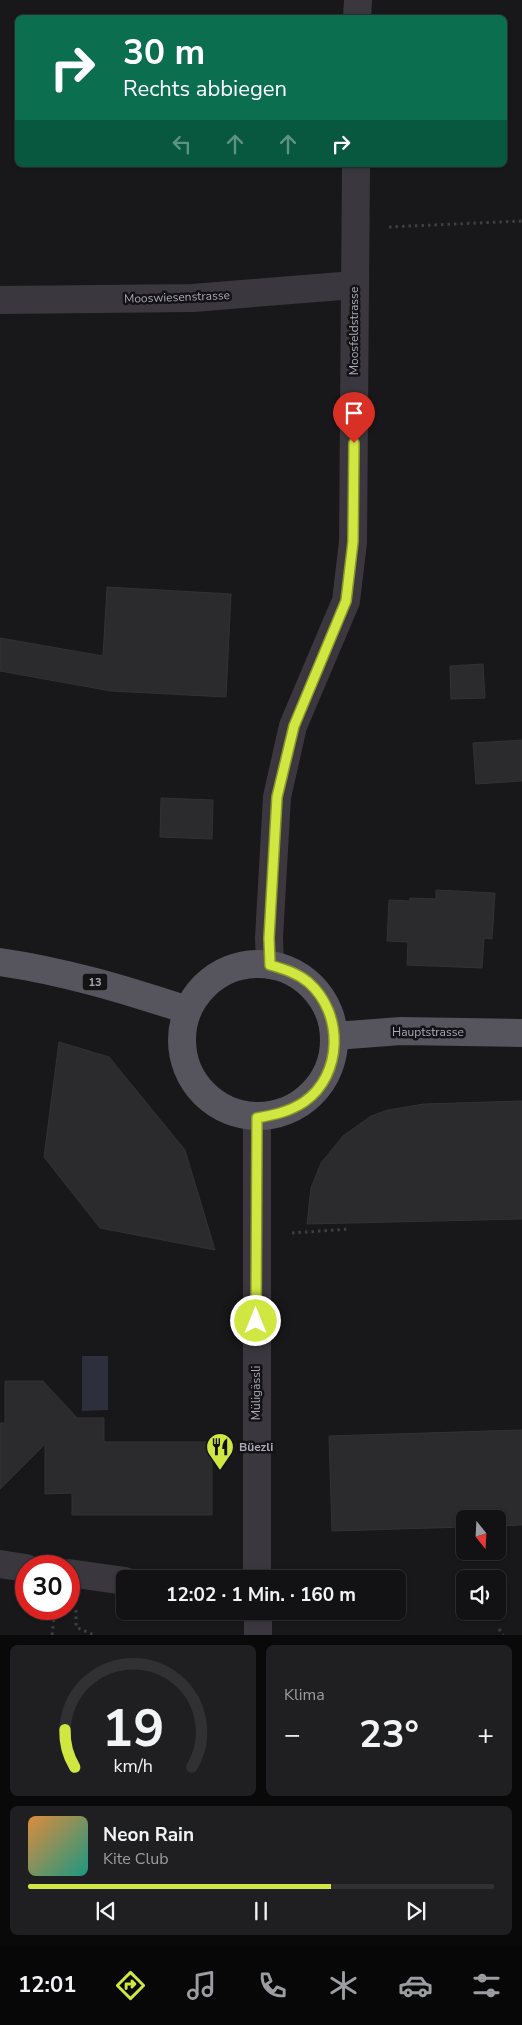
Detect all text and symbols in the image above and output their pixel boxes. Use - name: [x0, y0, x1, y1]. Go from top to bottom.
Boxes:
- text: 30 m: [123, 29, 205, 76]
- icon: right: [40, 35, 105, 100]
- text: Rechts abbiegen: [123, 74, 287, 104]
- icon: left: [168, 130, 196, 158]
- icon: ahead: [221, 130, 249, 158]
- icon: ahead: [274, 130, 302, 158]
- icon: right: [327, 130, 355, 158]
- street label: Mooswiesenstrasse: [124, 287, 230, 307]
- street label: Moosfeldstrasse: [346, 287, 362, 375]
- pin: [333, 392, 375, 443]
- icon: arrive: [340, 399, 368, 427]
- road number: 13: [82, 974, 108, 990]
- street label: Hauptstrasse: [392, 1024, 464, 1040]
- position arrow: [229, 1294, 281, 1346]
- street label: Müligässli: [248, 1366, 264, 1420]
- restaurant icon: Büezli: [205, 1432, 235, 1471]
- place label: Büezli: [239, 1439, 273, 1455]
- north arrow: [456, 1510, 506, 1560]
- map controls: [456, 1510, 506, 1620]
- speed limit sign: 30: [15, 1555, 80, 1620]
- button: sound: [456, 1570, 506, 1620]
- text: 12:02 · 1 Min. · 160 m: [166, 1582, 356, 1608]
- text: Klima: [284, 1684, 325, 1706]
- text: 19: [102, 1693, 164, 1764]
- text: 23°: [359, 1709, 419, 1760]
- text: −: [284, 1716, 301, 1754]
- text: +: [477, 1716, 494, 1754]
- text: km/h: [113, 1754, 153, 1778]
- text: Neon Rain: [103, 1822, 194, 1848]
- text: Kite Club: [103, 1848, 169, 1870]
- icon: previous: [92, 1897, 120, 1925]
- icon: pause: [247, 1897, 275, 1925]
- icon: next: [402, 1897, 430, 1925]
- icon: directions: [113, 1968, 148, 2003]
- icon: music: [184, 1968, 219, 2003]
- icon: phone: [255, 1968, 290, 2003]
- icon: climate: [326, 1968, 361, 2003]
- icon: car: [398, 1968, 433, 2003]
- icon: filters: [469, 1968, 504, 2003]
- text: 12:01: [18, 1970, 76, 2000]

